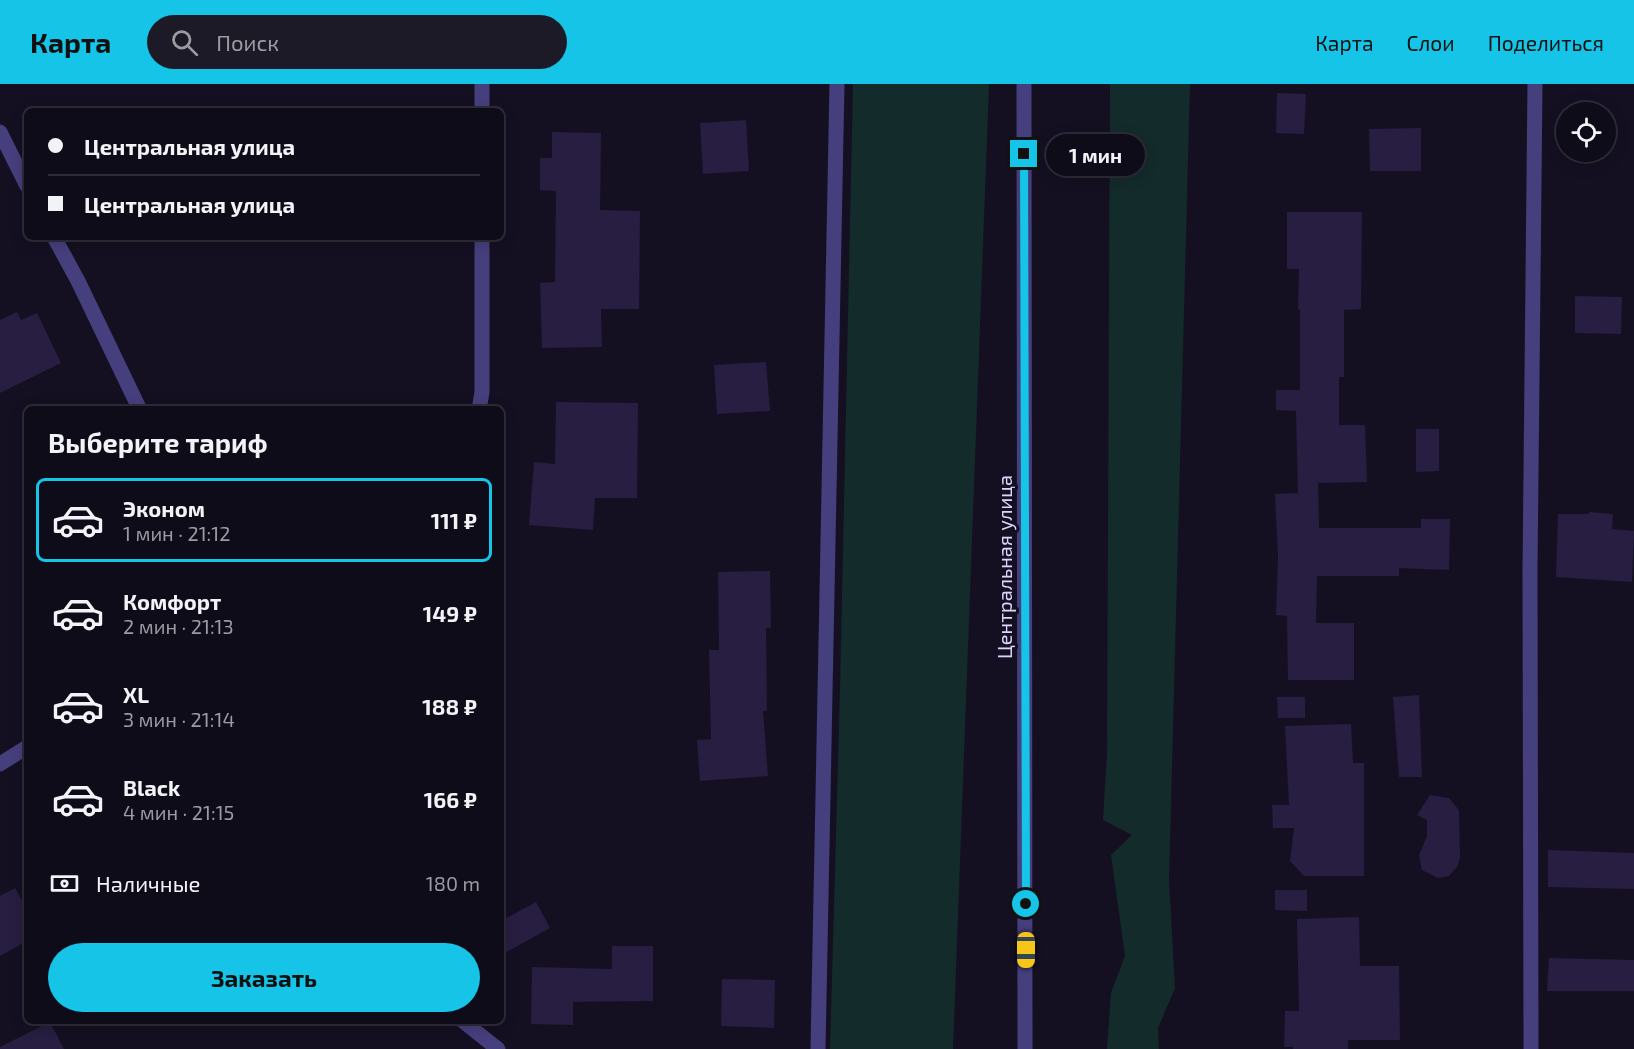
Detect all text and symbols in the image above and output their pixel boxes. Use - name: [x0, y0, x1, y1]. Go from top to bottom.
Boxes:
- search box: [147, 15, 567, 69]
- text: Карта: [30, 25, 111, 59]
- icon: search: [168, 26, 201, 59]
- text: Поиск: [216, 29, 279, 55]
- text: Карта: [1315, 30, 1374, 55]
- text: Слои: [1407, 30, 1455, 55]
- text: Поделиться: [1488, 30, 1604, 55]
- map controls: [1556, 102, 1616, 162]
- button: locate: [1556, 102, 1616, 162]
- text: Центральная улица: [84, 133, 295, 159]
- callout: 1 мин: [1045, 133, 1144, 175]
- route end: [1010, 140, 1037, 167]
- text: 1 мин: [1069, 143, 1122, 167]
- text: Центральная улица: [84, 191, 295, 217]
- text: Выберите тариф: [48, 426, 268, 458]
- street label: Центральная улица: [992, 475, 1017, 659]
- icon: car: [51, 493, 105, 547]
- text: Эконом: [123, 495, 205, 521]
- text: 111 ₽: [431, 507, 477, 533]
- text: 1 мин · 21:12: [123, 521, 231, 545]
- icon: car: [51, 586, 105, 640]
- text: Комфорт: [123, 588, 221, 614]
- text: 149 ₽: [423, 600, 477, 626]
- text: 2 мин · 21:13: [123, 614, 234, 638]
- icon: car: [51, 679, 105, 733]
- text: XL: [123, 681, 149, 707]
- text: 188 ₽: [422, 693, 477, 719]
- text: 3 мин · 21:14: [123, 707, 235, 731]
- icon: car: [51, 772, 105, 826]
- text: Black: [123, 774, 180, 800]
- text: 166 ₽: [424, 786, 477, 812]
- text: 4 мин · 21:15: [123, 800, 234, 824]
- icon: cash: [48, 867, 81, 900]
- text: Наличные: [96, 870, 200, 896]
- text: 180 m: [426, 871, 480, 895]
- route start: [1012, 890, 1039, 917]
- car: [1017, 932, 1035, 968]
- button: Заказать: [48, 943, 480, 1012]

